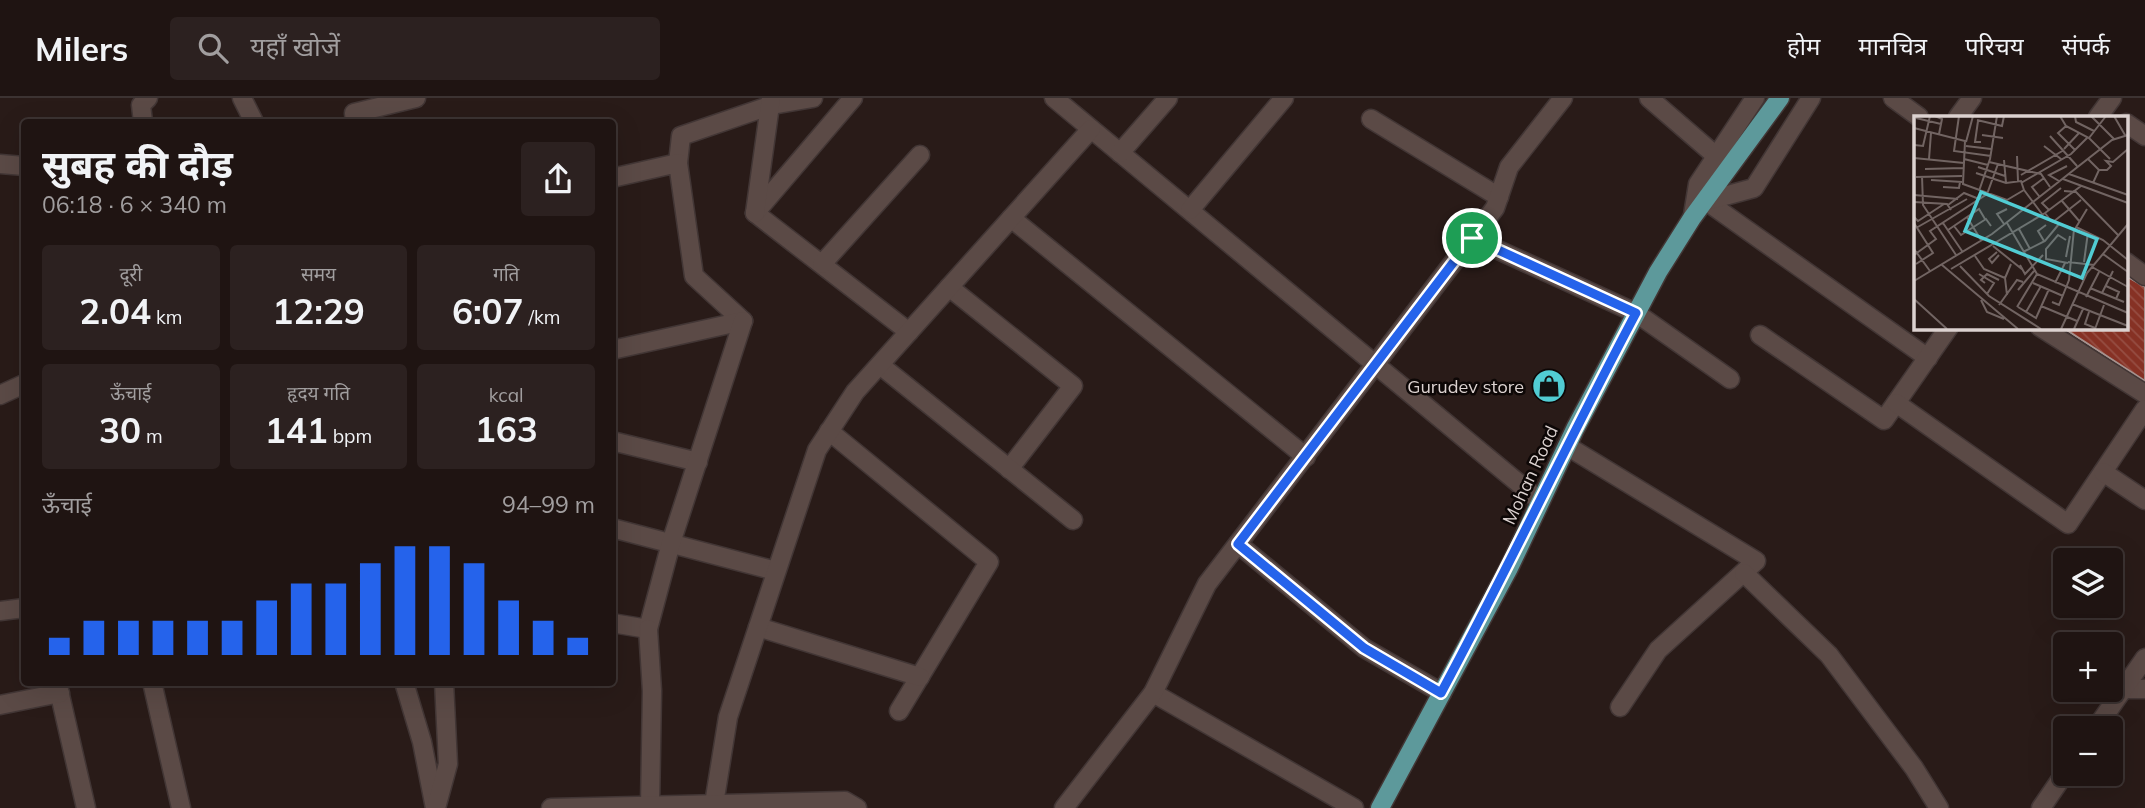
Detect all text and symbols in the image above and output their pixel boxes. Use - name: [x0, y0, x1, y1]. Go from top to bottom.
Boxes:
- search box: [170, 17, 660, 80]
- text: Milers: [35, 28, 128, 69]
- icon: search: [194, 29, 232, 67]
- text: यहाँ खोजें: [250, 30, 340, 63]
- text: होम: [1787, 31, 1820, 61]
- text: मानचित्र: [1858, 31, 1927, 61]
- text: परिचय: [1965, 31, 2024, 61]
- text: संपर्क: [2062, 31, 2110, 61]
- inset map: [1914, 116, 2128, 329]
- text: सुबह की दौड़: [42, 140, 233, 188]
- button: share: [521, 142, 595, 216]
- text: 06:18 · 6 × 340 m: [42, 190, 227, 219]
- pin: [1442, 208, 1502, 268]
- icon: arrive: [1453, 219, 1491, 257]
- text: दूरी: [119, 262, 142, 286]
- text: समय: [301, 262, 336, 286]
- text: गति: [493, 262, 519, 286]
- text: 2.04: [79, 289, 151, 333]
- text: 12:29: [272, 289, 365, 333]
- text: 6:07: [452, 289, 524, 333]
- text: km: [151, 305, 182, 329]
- text: /km: [524, 305, 560, 329]
- shop icon: Gurudev store: [1530, 367, 1568, 405]
- place label: Gurudev store: [1407, 375, 1524, 398]
- text: ऊँचाई: [110, 381, 151, 405]
- text: हृदय गति: [287, 381, 350, 405]
- text: kcal: [489, 383, 524, 407]
- text: 163: [475, 407, 538, 451]
- text: 30: [99, 408, 141, 452]
- text: 141: [265, 408, 328, 452]
- street label: Mohan Road: [1497, 422, 1563, 528]
- text: m: [141, 424, 163, 448]
- text: bpm: [328, 424, 372, 448]
- text: ऊँचाई: [42, 490, 92, 519]
- text: 94–99 m: [502, 490, 595, 519]
- map controls: [2053, 548, 2123, 786]
- button: layers: [2053, 548, 2123, 618]
- button: +: [2053, 632, 2123, 702]
- button: −: [2053, 716, 2123, 786]

